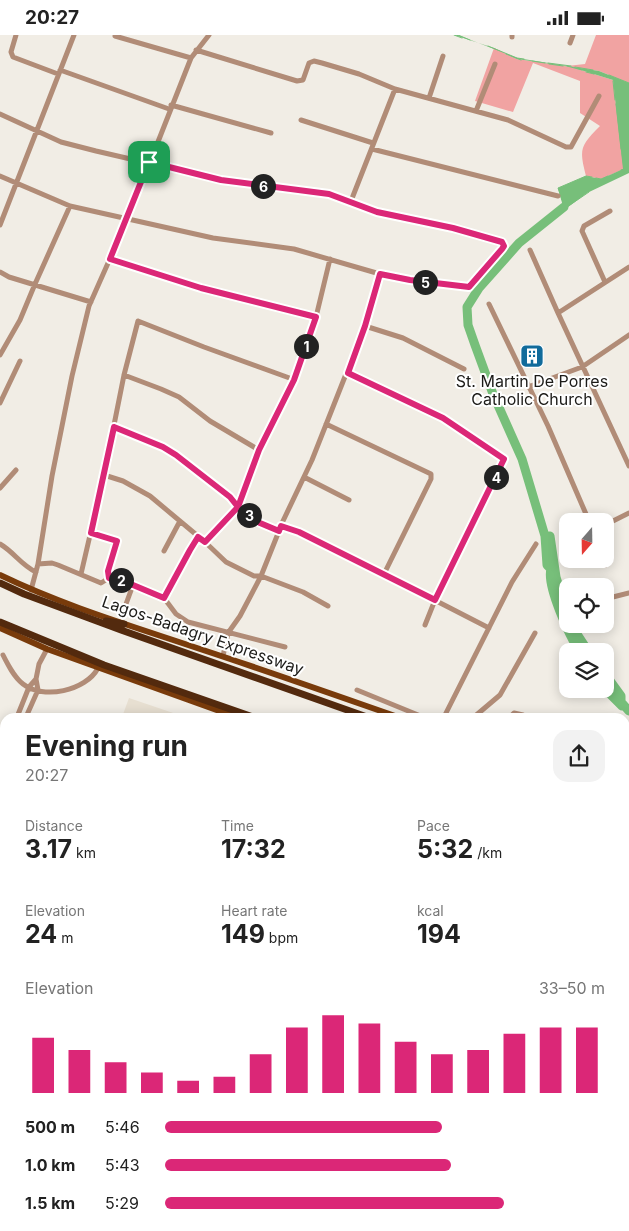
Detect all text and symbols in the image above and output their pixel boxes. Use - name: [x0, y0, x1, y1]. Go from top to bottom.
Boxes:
- text: 20:27: [25, 6, 79, 29]
- pin: [128, 141, 170, 183]
- icon: arrive: [135, 148, 163, 176]
- pin: 6: [250, 173, 276, 199]
- text: 6: [259, 178, 268, 195]
- pin: 5: [412, 269, 438, 295]
- text: 5: [421, 274, 430, 291]
- pin: 1: [294, 333, 318, 359]
- text: 1: [303, 338, 310, 355]
- building icon: St. Martin De Porres Catholic Church: [519, 343, 545, 369]
- place label: St. Martin De Porres Catholic Church: [456, 371, 608, 409]
- pin: 4: [484, 465, 508, 489]
- text: 4: [492, 469, 501, 486]
- pin: 3: [236, 503, 262, 527]
- text: 3: [245, 507, 254, 524]
- north arrow: [559, 513, 614, 567]
- map controls: [559, 513, 614, 698]
- pin: 2: [108, 567, 134, 593]
- text: 2: [117, 572, 126, 589]
- button: locate: [559, 578, 614, 633]
- street label: Lagos-Badagry Expressway: [100, 591, 306, 679]
- button: layers: [559, 643, 614, 698]
- text: Evening run: [25, 729, 188, 763]
- button: share: [553, 730, 605, 782]
- text: 20:27: [25, 765, 68, 785]
- text: Distance: [25, 817, 83, 834]
- text: Time: [221, 817, 254, 834]
- text: Pace: [417, 817, 450, 834]
- text: 3.17: [25, 834, 72, 864]
- text: 17:32: [221, 834, 286, 864]
- text: 5:32: [417, 834, 473, 864]
- text: km: [72, 844, 96, 861]
- text: /km: [473, 844, 502, 861]
- text: Elevation: [25, 902, 85, 919]
- text: Heart rate: [221, 902, 287, 919]
- text: kcal: [417, 902, 444, 919]
- text: 24: [25, 919, 57, 949]
- text: 149: [221, 919, 265, 949]
- text: 194: [417, 919, 461, 949]
- text: m: [57, 929, 73, 946]
- text: bpm: [265, 929, 298, 946]
- text: Elevation: [25, 978, 94, 998]
- text: 33–50 m: [539, 978, 605, 998]
- text: 500 m: [25, 1117, 75, 1137]
- text: 5:46: [105, 1117, 140, 1137]
- text: 1.0 km: [25, 1155, 75, 1175]
- text: 5:43: [105, 1155, 140, 1175]
- text: 1.5 km: [25, 1193, 75, 1213]
- text: 5:29: [105, 1193, 139, 1213]

